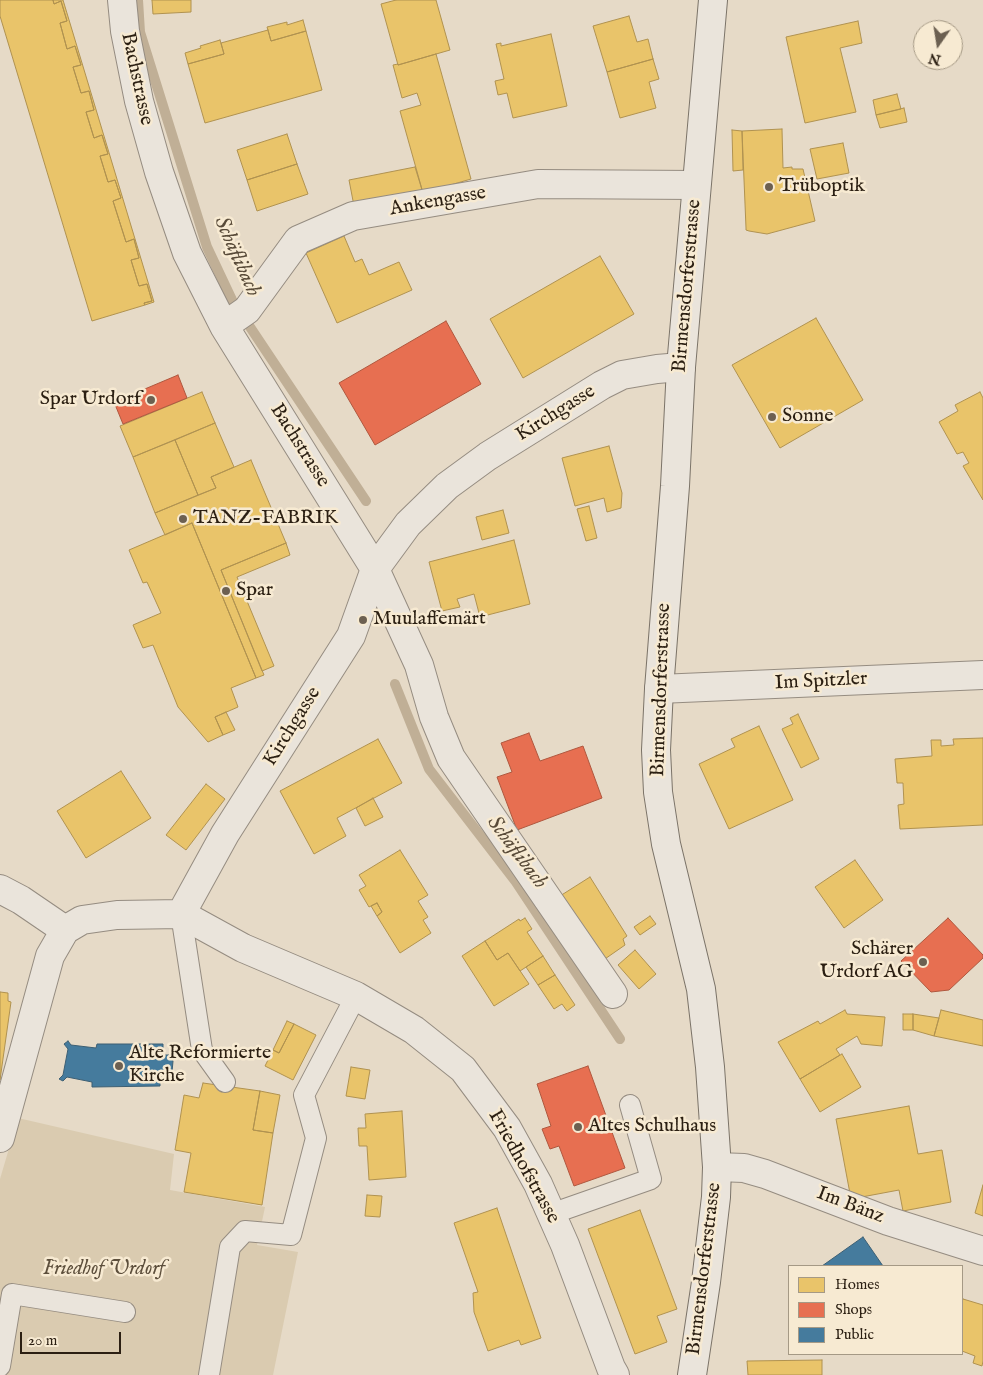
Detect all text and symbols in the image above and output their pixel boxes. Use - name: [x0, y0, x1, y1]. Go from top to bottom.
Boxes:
- north arrow: [913, 20, 963, 70]
- street label: Bachstrasse: [114, 30, 158, 128]
- text: N: [927, 49, 943, 69]
- place label: Trüboptik: [779, 175, 865, 199]
- marker: Trüboptik: [763, 181, 775, 193]
- street label: Ankengasse: [388, 182, 488, 222]
- street label: Birmensdorferstrasse: [668, 198, 708, 374]
- water label: Schäflibach: [207, 213, 265, 301]
- street label: Kirchgasse: [512, 380, 600, 448]
- place label: Spar Urdorf: [40, 388, 141, 412]
- marker: Spar Urdorf: [145, 394, 157, 406]
- street label: Bachstrasse: [264, 400, 334, 492]
- place label: Sonne: [782, 405, 833, 429]
- marker: Sonne: [766, 411, 778, 423]
- place label: TANZ-FABRIK: [193, 507, 338, 531]
- marker: TANZ-FABRIK: [177, 513, 189, 525]
- place label: Spar: [236, 579, 273, 603]
- marker: Spar: [220, 585, 232, 597]
- street label: Birmensdorferstrasse: [647, 603, 677, 777]
- place label: Muulaffemärt: [373, 608, 486, 632]
- marker: Muulaffemärt: [357, 614, 369, 626]
- street label: Im Spitzler: [774, 668, 868, 696]
- street label: Kirchgasse: [259, 683, 327, 771]
- water label: Schäflibach: [480, 812, 552, 894]
- place label: Schärer Urdorf AG: [820, 938, 913, 985]
- marker: Schärer Urdorf AG: [917, 956, 929, 968]
- place label: Alte Reformierte Kirche: [129, 1042, 271, 1089]
- marker: Alte Reformierte Kirche: [113, 1060, 125, 1072]
- street label: Friedhofstrasse: [482, 1106, 564, 1228]
- place label: Altes Schulhaus: [588, 1115, 716, 1139]
- marker: Altes Schulhaus: [572, 1121, 584, 1133]
- street label: Birmensdorferstrasse: [683, 1181, 727, 1357]
- street label: Im Bänz: [813, 1182, 887, 1230]
- park label: Friedhof Urdorf: [43, 1258, 165, 1282]
- legend: [788, 1265, 963, 1355]
- text: Homes: [835, 1275, 879, 1294]
- text: Shops: [835, 1300, 872, 1319]
- scale bar: [22, 1322, 124, 1354]
- text: Public: [835, 1325, 874, 1344]
- text: 20 m: [28, 1331, 57, 1350]

